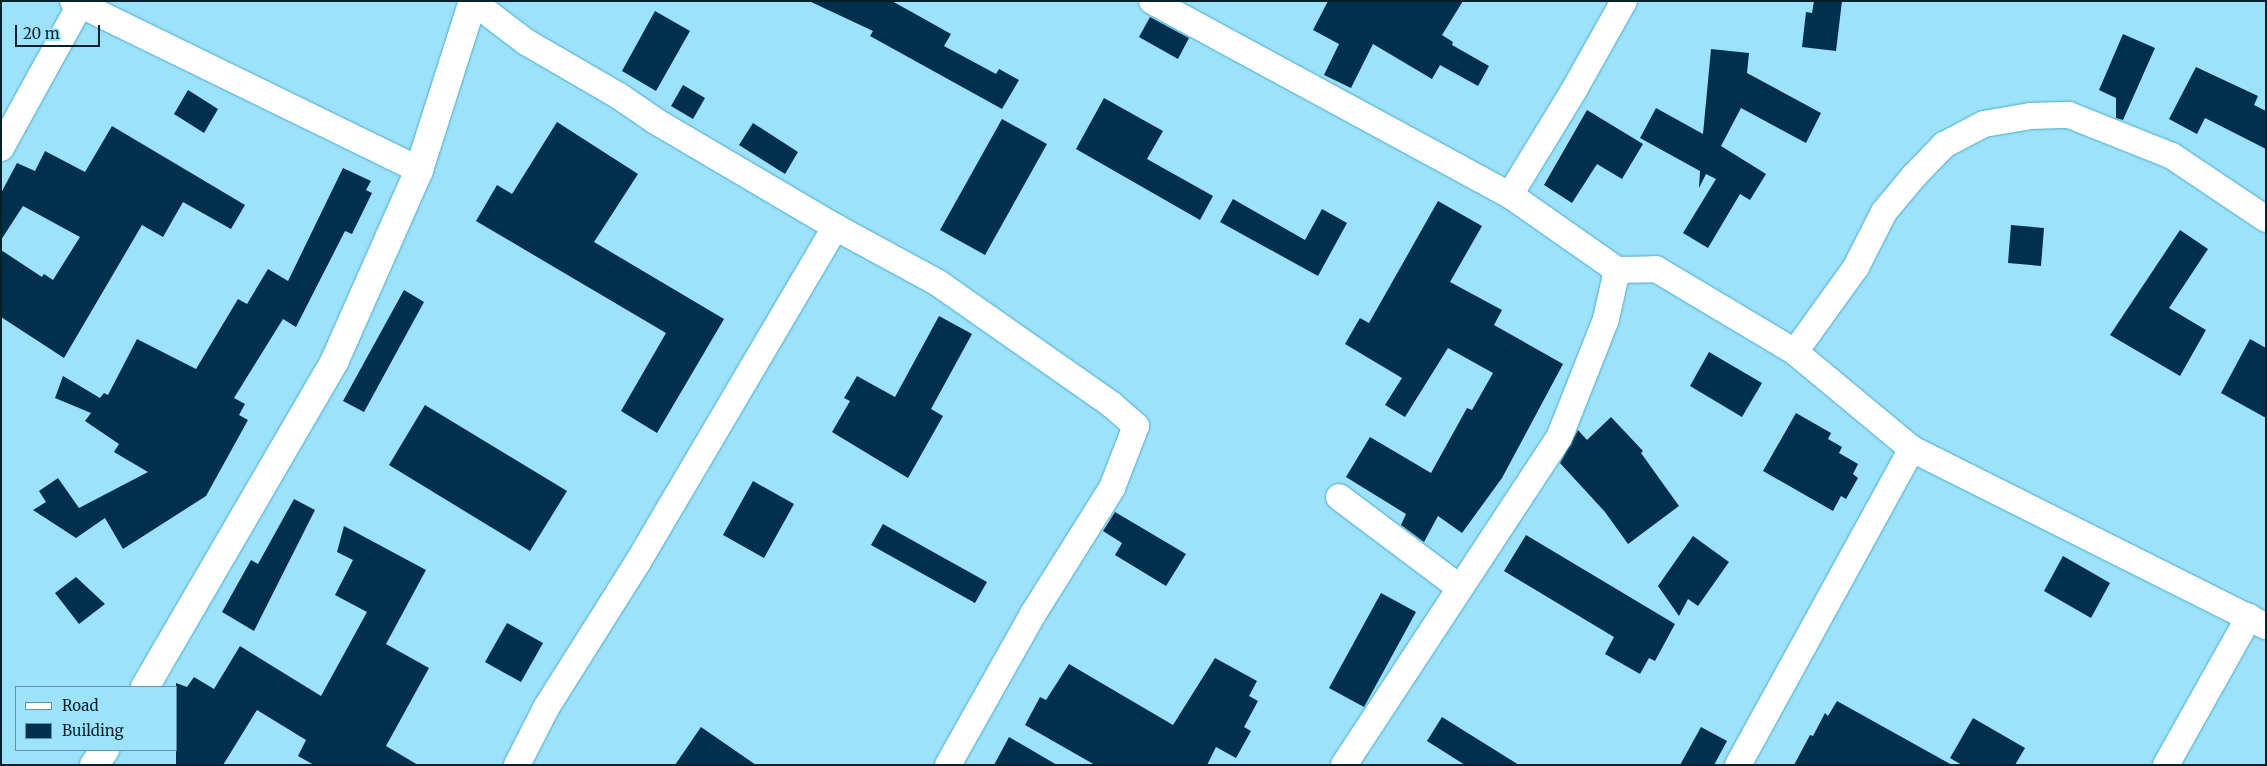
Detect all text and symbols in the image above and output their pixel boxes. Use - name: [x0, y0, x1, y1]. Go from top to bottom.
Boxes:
- scale bar: [18, 15, 102, 47]
- text: 20 m: [23, 24, 60, 43]
- legend: [15, 686, 178, 751]
- text: Road: [62, 696, 98, 715]
- text: Building: [62, 721, 124, 740]

